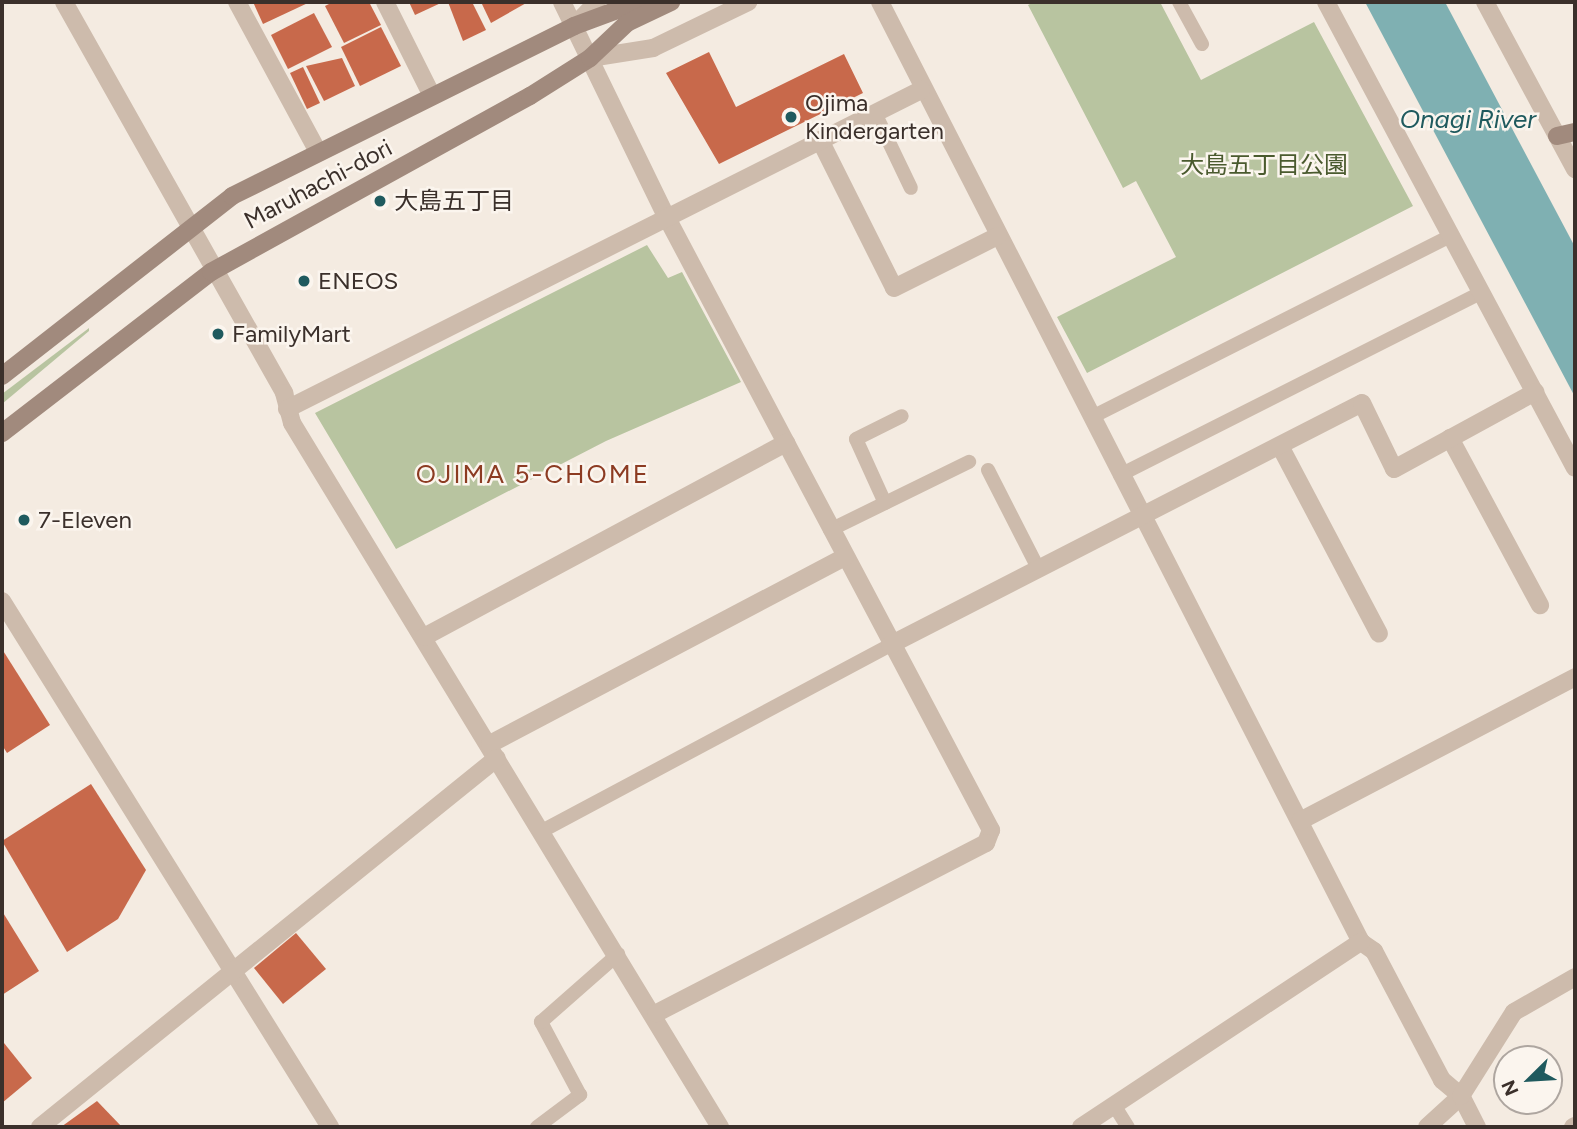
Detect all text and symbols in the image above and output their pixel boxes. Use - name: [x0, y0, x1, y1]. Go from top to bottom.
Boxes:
- place label: Ojima Kindergarten: [805, 89, 944, 145]
- water label: Onagi River: [1400, 104, 1536, 136]
- marker: Ojima Kindergarten: [783, 109, 799, 125]
- street label: Maruhachi-dori: [239, 133, 397, 235]
- park label: 大島五丁目公園: [1180, 151, 1348, 179]
- place label: 大島五丁目: [394, 187, 514, 215]
- marker: 大島五丁目: [372, 193, 388, 209]
- place label: ENEOS: [318, 267, 398, 295]
- marker: ENEOS: [296, 273, 312, 289]
- place label: FamilyMart: [232, 320, 351, 348]
- marker: FamilyMart: [210, 326, 226, 342]
- district label: OJIMA 5-CHOME: [417, 459, 649, 491]
- place label: 7-Eleven: [38, 506, 132, 534]
- marker: 7-Eleven: [16, 512, 32, 528]
- north arrow: [1493, 1045, 1563, 1115]
- text: N: [1497, 1077, 1524, 1099]

